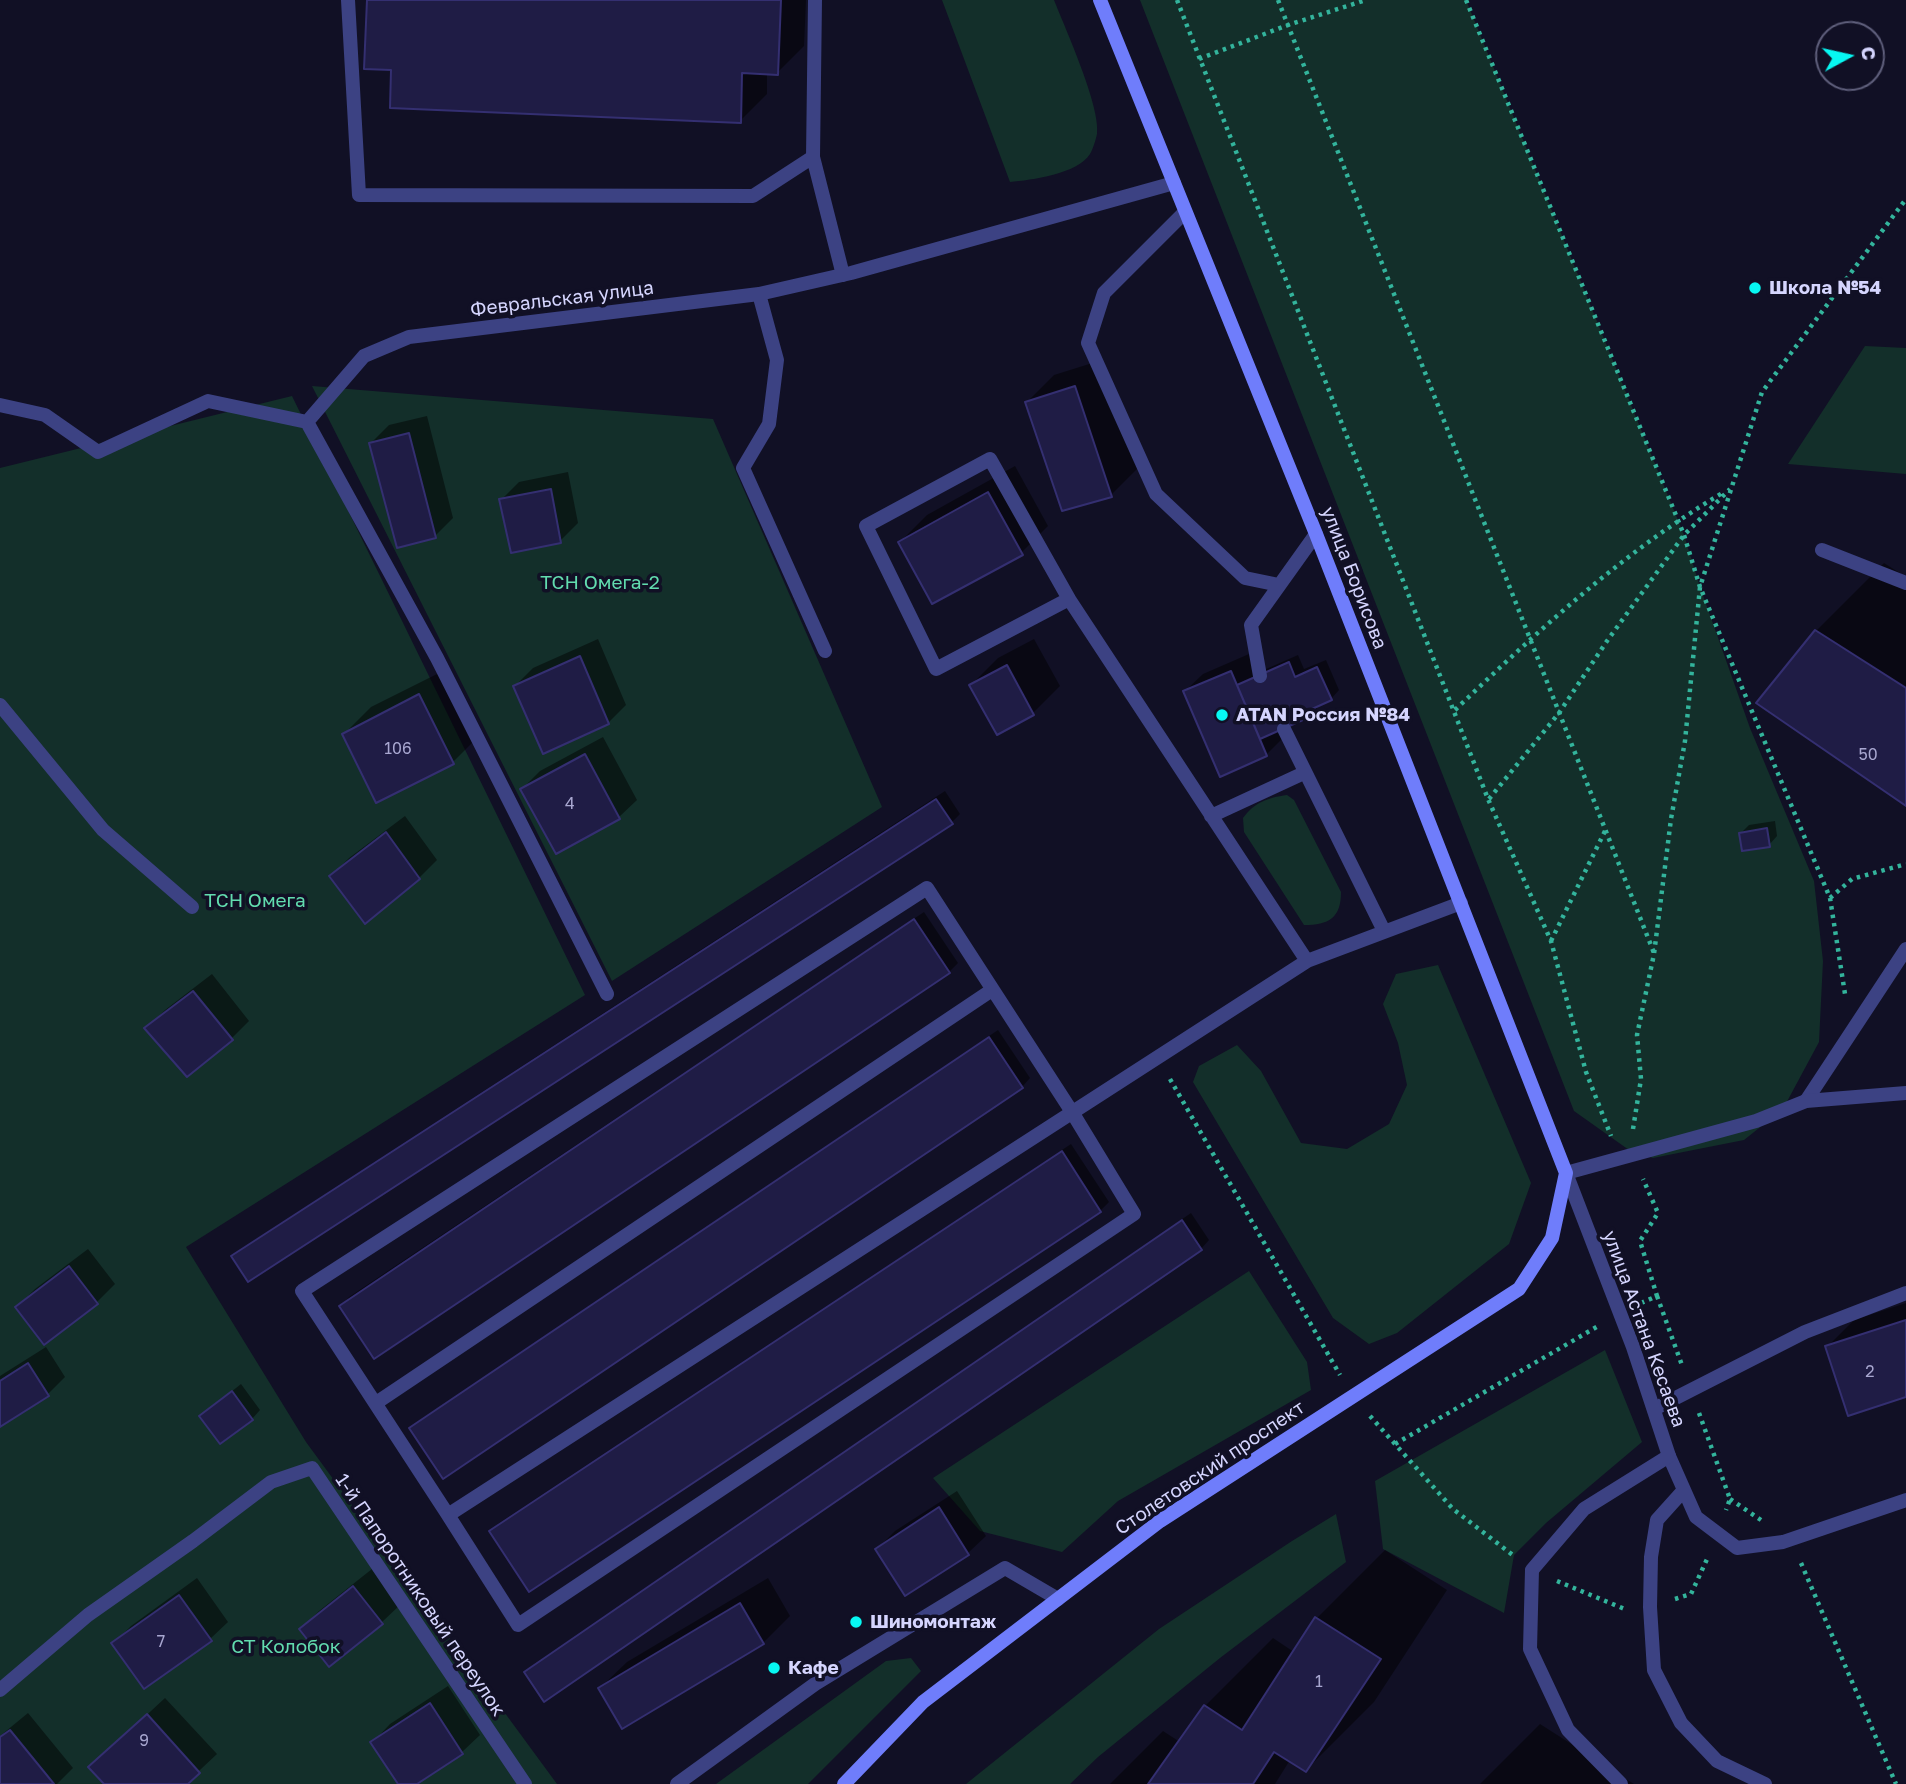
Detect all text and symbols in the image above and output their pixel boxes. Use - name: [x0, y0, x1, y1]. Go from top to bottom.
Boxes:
- north arrow: [1815, 21, 1885, 91]
- text: С: [1857, 45, 1882, 62]
- street label: Февральская улица: [469, 276, 655, 322]
- place label: Школа №54: [1769, 277, 1881, 299]
- marker: Школа №54: [1747, 280, 1763, 296]
- street label: улица Борисова: [1316, 503, 1392, 653]
- park label: ТСН Омега-2: [540, 572, 660, 594]
- place label: ATAN Россия №84: [1236, 704, 1410, 726]
- marker: ATAN Россия №84: [1214, 707, 1230, 723]
- house number: 106: [384, 739, 412, 759]
- house number: 50: [1858, 745, 1878, 765]
- house number: 4: [565, 794, 575, 814]
- park label: ТСН Омега: [204, 890, 306, 912]
- street label: улица Астана Кесаева: [1598, 1228, 1690, 1430]
- house number: 2: [1865, 1362, 1875, 1382]
- street label: Столетовский проспект: [1111, 1396, 1309, 1540]
- street label: 1-й Папоротниковый переулок: [330, 1470, 510, 1720]
- place label: Шиномонтаж: [870, 1611, 996, 1633]
- marker: Шиномонтаж: [848, 1614, 864, 1630]
- house number: 7: [157, 1632, 165, 1652]
- park label: СТ Колобок: [231, 1636, 341, 1658]
- place label: Кафе: [788, 1657, 839, 1679]
- marker: Кафе: [766, 1660, 782, 1676]
- house number: 1: [1315, 1672, 1323, 1692]
- house number: 9: [139, 1731, 149, 1751]

